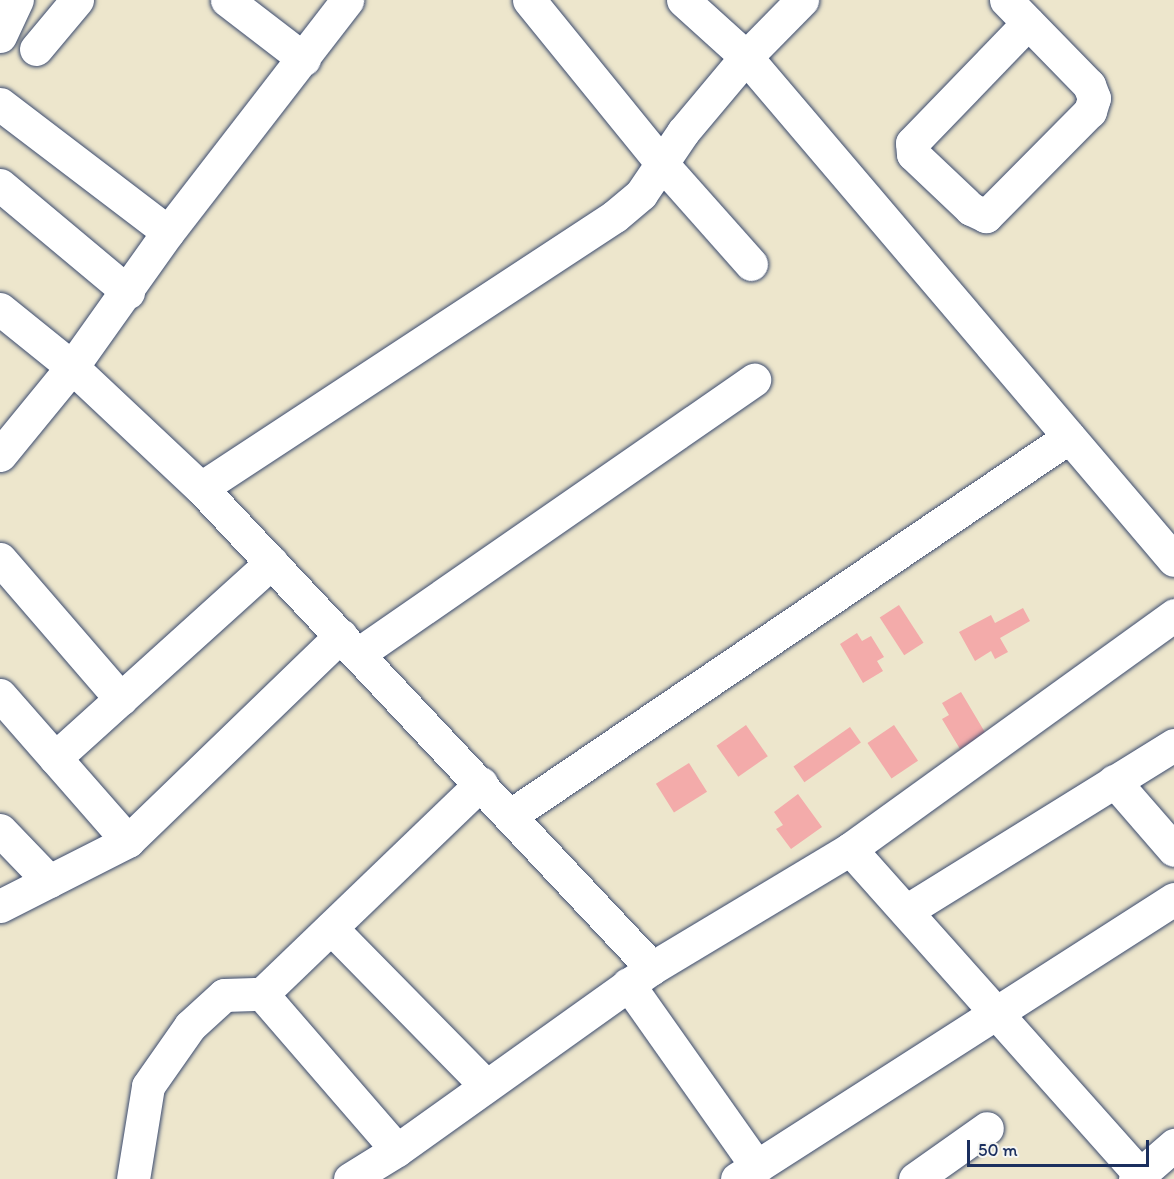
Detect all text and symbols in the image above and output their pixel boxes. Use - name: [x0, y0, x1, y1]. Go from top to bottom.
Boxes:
- scale bar: [970, 1128, 1152, 1166]
- text: 50 m: [978, 1139, 1018, 1161]

